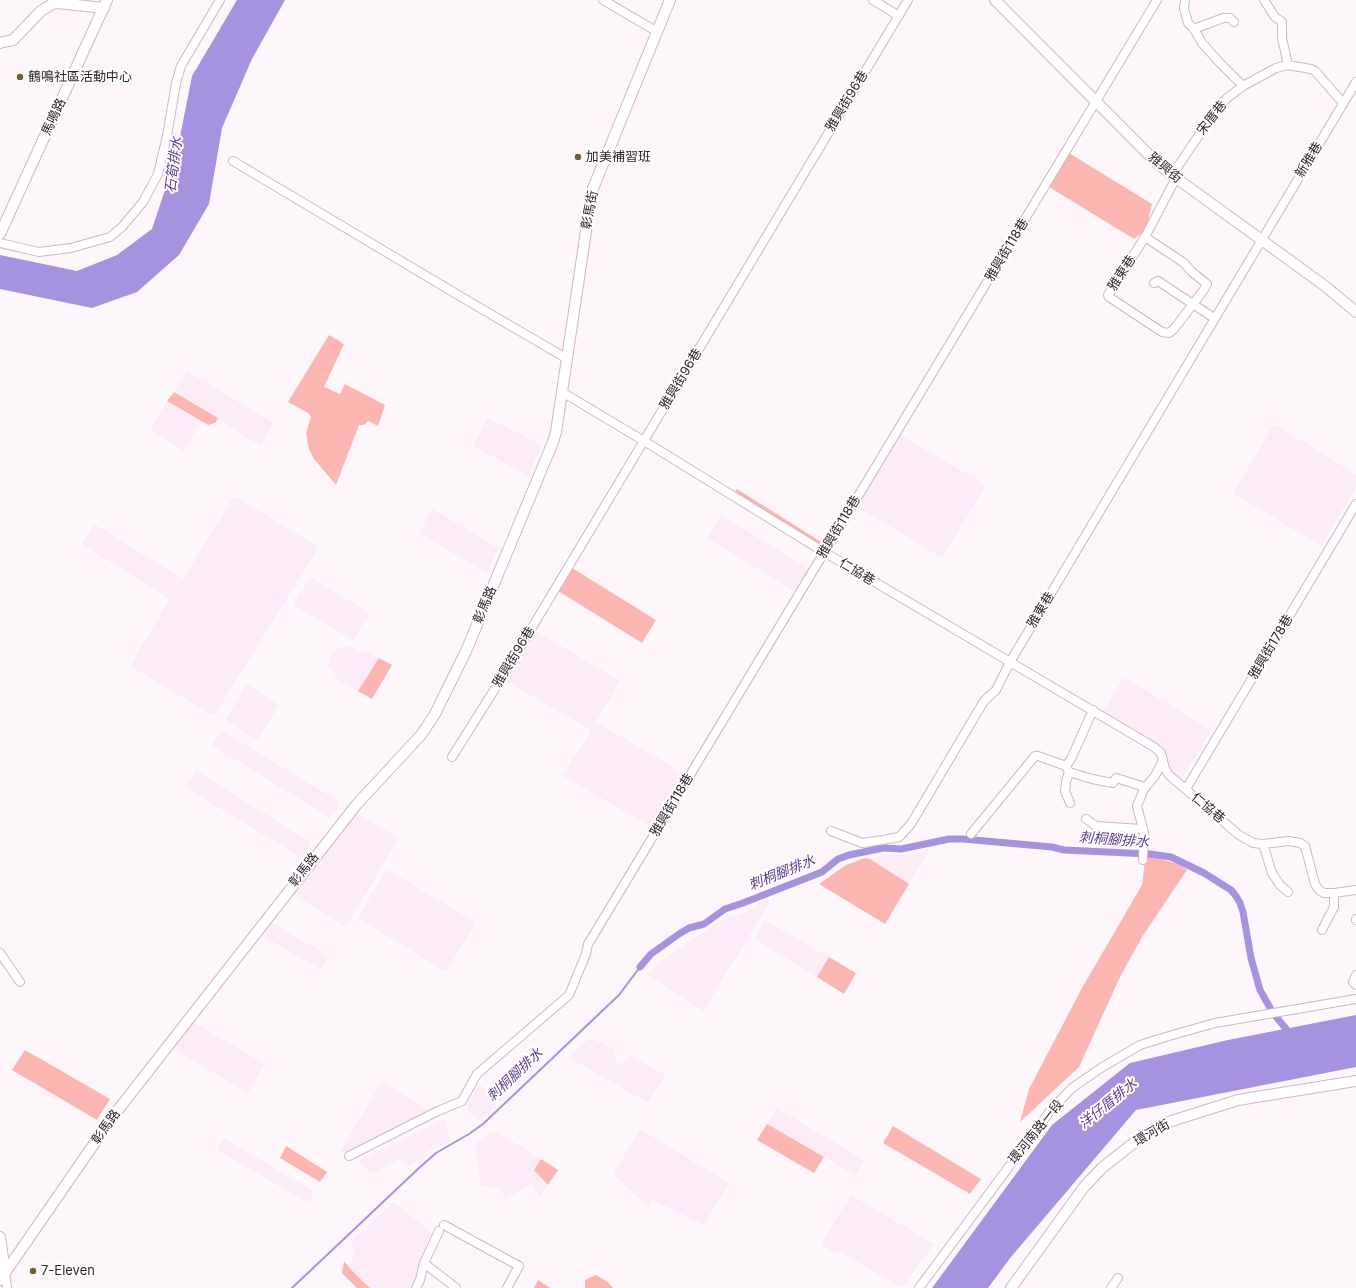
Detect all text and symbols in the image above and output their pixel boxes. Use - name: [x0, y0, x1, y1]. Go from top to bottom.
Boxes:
- street label: 雅興街96巷: [823, 68, 871, 134]
- place label: 鶴鳴社區活動中心: [28, 69, 132, 85]
- marker: 鶴鳴社區活動中心: [15, 72, 25, 82]
- street label: 馬鳴路: [39, 96, 69, 138]
- street label: 宋厝巷: [1194, 98, 1230, 138]
- water label: 石筍排水: [162, 136, 186, 194]
- street label: 新雅巷: [1292, 139, 1326, 181]
- place label: 加美補習班: [586, 149, 651, 165]
- street label: 雅興街: [1145, 149, 1185, 187]
- marker: 加美補習班: [573, 152, 583, 162]
- street label: 彰馬街: [579, 189, 601, 231]
- street label: 雅興街118巷: [982, 216, 1032, 284]
- street label: 雅東巷: [1105, 252, 1139, 294]
- street label: 雅興街96巷: [657, 346, 705, 412]
- street label: 雅興街118巷: [814, 493, 864, 561]
- street label: 仁協巷: [836, 555, 878, 589]
- street label: 彰馬路: [470, 584, 500, 626]
- street label: 雅東巷: [1024, 589, 1058, 631]
- street label: 雅興街178巷: [1246, 612, 1296, 682]
- street label: 雅興街96巷: [490, 624, 538, 690]
- street label: 雅興街118巷: [647, 771, 697, 839]
- street label: 仁協巷: [1188, 789, 1228, 827]
- water label: 刺桐腳排水: [1078, 829, 1150, 851]
- street label: 彰馬路: [286, 850, 322, 890]
- water label: 刺桐腳排水: [746, 852, 818, 894]
- water label: 刺桐腳排水: [484, 1045, 546, 1105]
- water label: 洋仔厝排水: [1076, 1075, 1140, 1133]
- street label: 環河南路一段: [1005, 1097, 1067, 1167]
- street label: 彰馬路: [88, 1107, 124, 1147]
- street label: 環河街: [1131, 1116, 1173, 1150]
- place label: 7-Eleven: [41, 1263, 95, 1279]
- marker: 7-Eleven: [28, 1266, 38, 1276]

